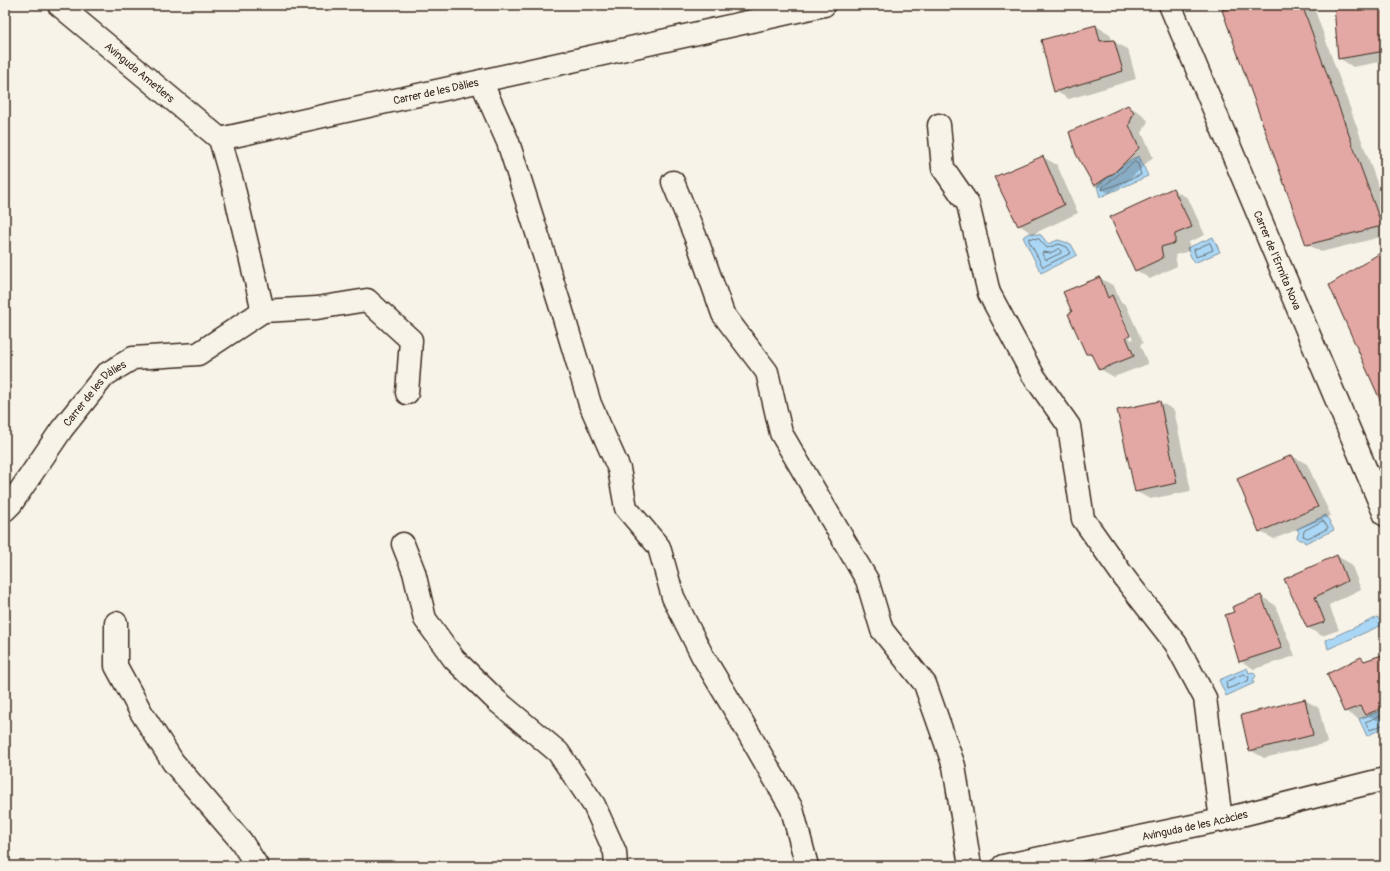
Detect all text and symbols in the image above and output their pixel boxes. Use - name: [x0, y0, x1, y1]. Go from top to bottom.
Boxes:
- street label: Avinguda Ametlers: [102, 40, 177, 105]
- street label: Carrer de les Dàlies: [392, 76, 480, 107]
- street label: Carrer de l'Ermita Nova: [1251, 209, 1304, 312]
- street label: Carrer de les Dàlies: [61, 358, 129, 429]
- street label: Avinguda de les Acàcies: [1141, 808, 1249, 844]

